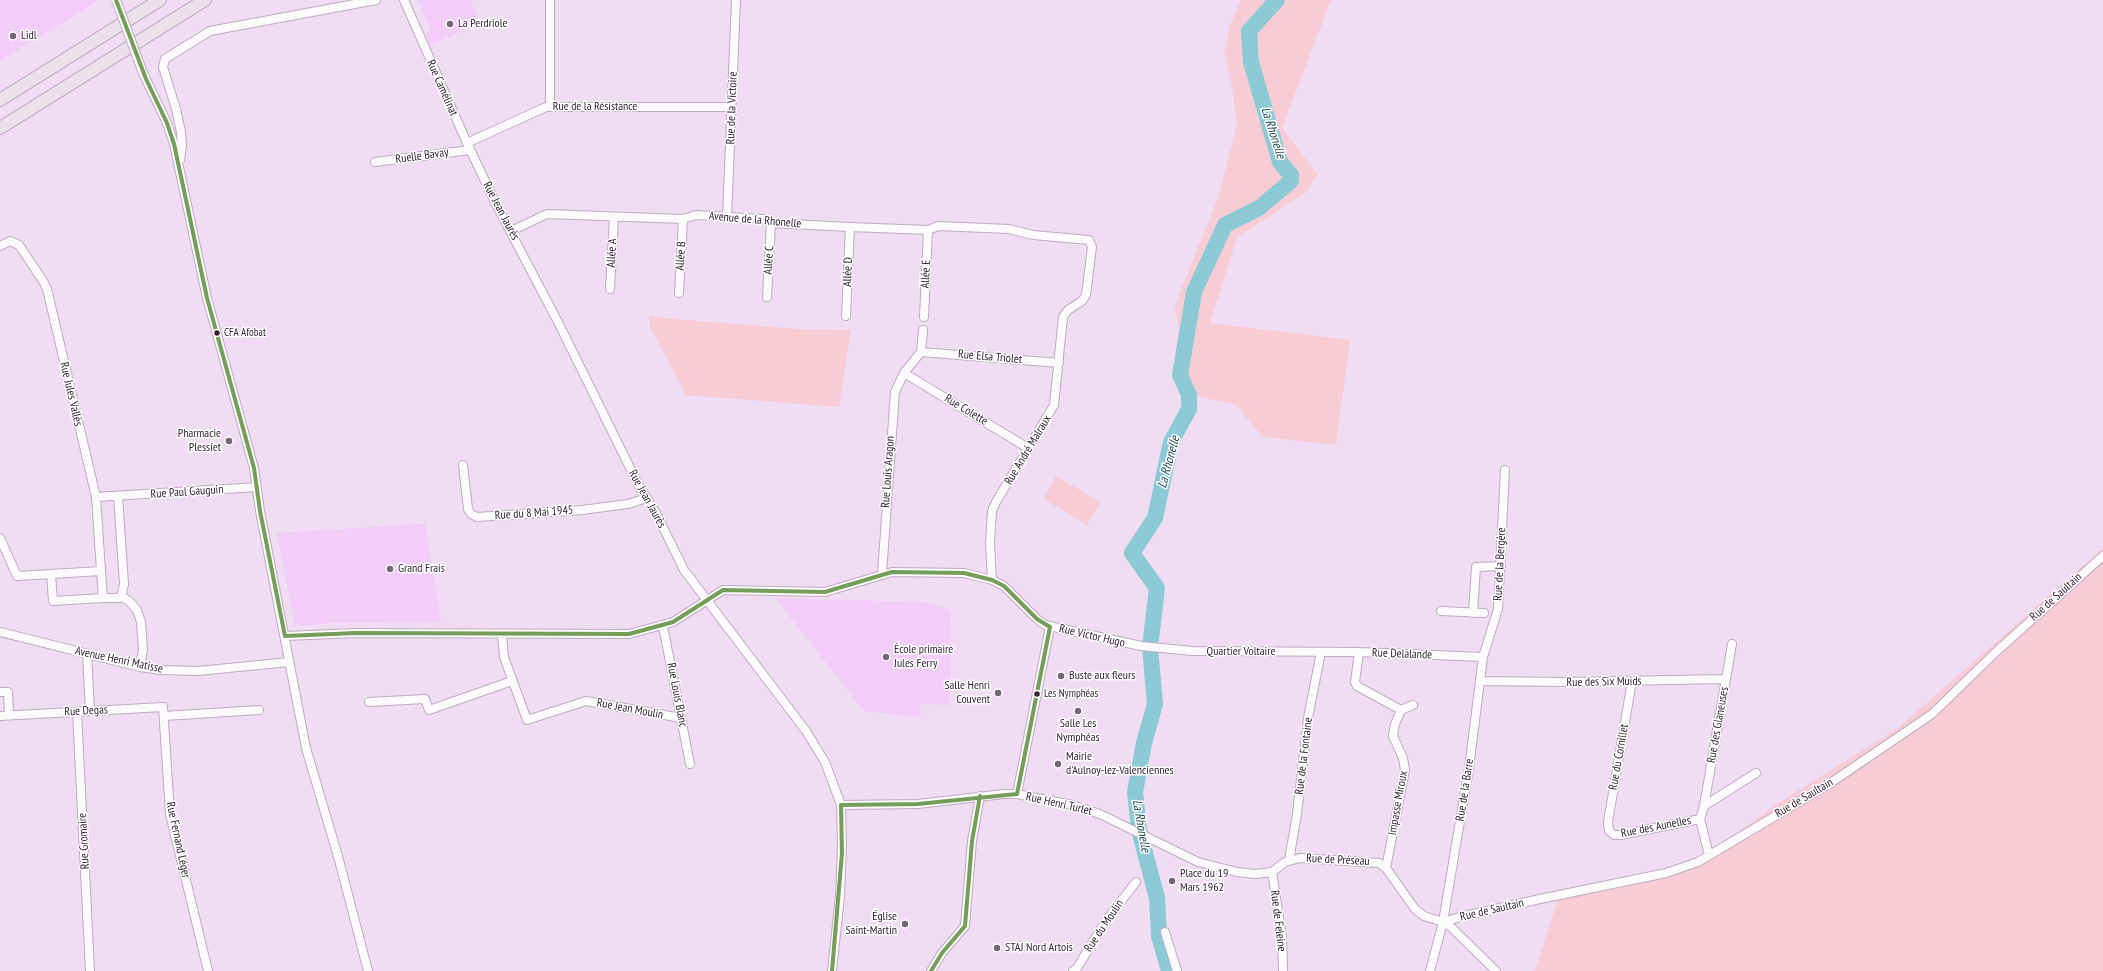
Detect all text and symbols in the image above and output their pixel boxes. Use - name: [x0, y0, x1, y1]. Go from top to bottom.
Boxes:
- place label: La Perdriole: [458, 17, 507, 31]
- marker: La Perdriole: [445, 19, 455, 29]
- place label: Lidl: [21, 29, 37, 43]
- marker: Lidl: [8, 31, 18, 41]
- street label: Rue Camélinat: [423, 58, 461, 118]
- street label: Rue de la Victoire: [724, 71, 740, 145]
- street label: Rue de la Résistance: [553, 100, 637, 114]
- water label: La Rhonelle: [1257, 105, 1289, 161]
- street label: Ruelle Bavay: [395, 145, 449, 167]
- street label: Rue Jean Jaurès: [480, 179, 522, 243]
- street label: Avenue de la Rhonelle: [708, 209, 802, 231]
- street label: Allée A: [604, 238, 620, 268]
- street label: Allée B: [673, 241, 689, 271]
- street label: Allée C: [761, 245, 777, 275]
- street label: Allée D: [840, 257, 856, 287]
- street label: Allée E: [918, 259, 934, 289]
- place label: CFA Afobat: [224, 326, 266, 340]
- marker: CFA Afobat: [212, 328, 222, 338]
- street label: Rue Elsa Triolet: [957, 347, 1023, 367]
- street label: Rue Jules Vallès: [57, 361, 85, 427]
- street label: Rue Colette: [942, 391, 990, 429]
- street label: Rue André Malraux: [1002, 412, 1054, 488]
- place label: Pharmacie Plessiet: [178, 427, 221, 455]
- water label: La Rhonelle: [1155, 434, 1183, 490]
- marker: Pharmacie Plessiet: [224, 436, 234, 446]
- street label: Rue Louis Aragon: [878, 436, 898, 508]
- street label: Rue Jean Jaurès: [625, 467, 669, 531]
- street label: Rue Paul Gauguin: [150, 482, 224, 502]
- street label: Rue du 8 Mai 1945: [494, 503, 574, 523]
- street label: Rue de la Bergère: [1491, 527, 1509, 601]
- place label: Grand Frais: [398, 562, 445, 576]
- marker: Grand Frais: [385, 564, 395, 574]
- street label: Rue de Saultain: [2027, 570, 2085, 624]
- street label: Rue Victor Hugo: [1058, 621, 1126, 651]
- place label: École primaire Jules Ferry: [894, 643, 953, 671]
- street label: Avenue Henri Matisse: [74, 644, 164, 676]
- street label: Quartier Voltaire: [1207, 645, 1275, 659]
- street label: Rue Delalande: [1372, 646, 1432, 662]
- marker: École primaire Jules Ferry: [881, 652, 891, 662]
- street label: Rue Louis Blanc: [664, 662, 690, 728]
- place label: Buste aux fleurs: [1069, 669, 1135, 683]
- marker: Buste aux fleurs: [1056, 671, 1066, 681]
- street label: Rue des Six Muids: [1566, 674, 1642, 690]
- place label: Salle Henri Couvent: [944, 679, 990, 707]
- street label: Rue des Glaneuses: [1704, 686, 1732, 764]
- place label: Les Nymphéas: [1044, 687, 1098, 701]
- marker: Salle Henri Couvent: [993, 688, 1003, 698]
- marker: Les Nymphéas: [1032, 689, 1042, 699]
- street label: Rue Jean Moulin: [595, 695, 665, 723]
- street label: Rue Degas: [64, 703, 108, 719]
- marker: Salle Les Nymphéas: [1073, 706, 1083, 716]
- place label: Salle Les Nymphéas: [1056, 717, 1100, 745]
- street label: Rue de la Fontaine: [1292, 717, 1316, 795]
- street label: Rue du Cornillet: [1606, 723, 1632, 791]
- place label: Mairie d'Aulnoy-lez-Valenciennes: [1066, 750, 1173, 778]
- street label: Rue de la Barre: [1453, 758, 1477, 822]
- marker: Mairie d'Aulnoy-lez-Valenciennes: [1053, 759, 1063, 769]
- street label: Impasse Miroux: [1385, 770, 1411, 836]
- street label: Rue de Saultain: [1772, 775, 1836, 821]
- street label: Rue Henri Turlet: [1025, 789, 1093, 819]
- water label: La Rhonelle: [1129, 798, 1153, 854]
- street label: Rue Fernand Léger: [163, 801, 193, 879]
- street label: Rue Gromaire: [75, 813, 93, 869]
- street label: Rue des Aunelles: [1620, 813, 1692, 841]
- street label: Rue de Préseau: [1306, 851, 1370, 869]
- place label: Place du 19 Mars 1962: [1180, 867, 1228, 895]
- marker: Place du 19 Mars 1962: [1167, 876, 1177, 886]
- street label: Rue de Feleine: [1267, 890, 1289, 952]
- street label: Rue de Saultain: [1459, 896, 1525, 924]
- street label: Rue du Moulin: [1081, 897, 1127, 955]
- place label: Église Saint-Martin: [845, 910, 897, 938]
- marker: Église Saint-Martin: [900, 919, 910, 929]
- place label: STAJ Nord Artois: [1005, 941, 1073, 955]
- marker: STAJ Nord Artois: [992, 943, 1002, 953]

